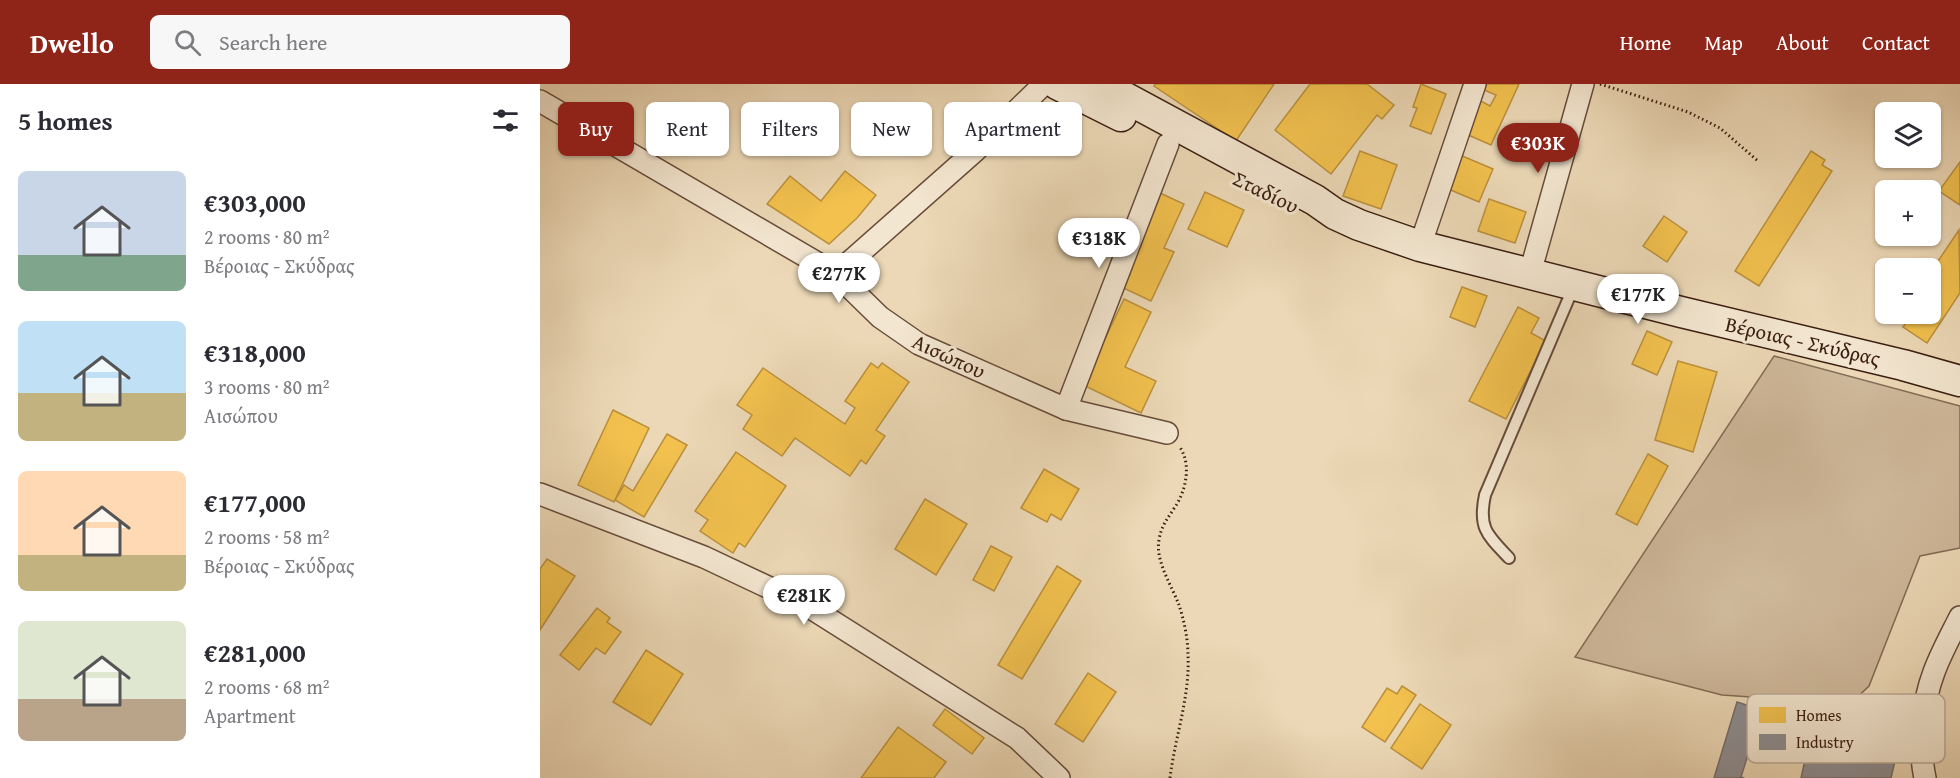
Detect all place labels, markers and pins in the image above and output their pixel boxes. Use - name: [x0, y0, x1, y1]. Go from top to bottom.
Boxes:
- pin: €303K: [1496, 123, 1580, 174]
- pin: €318K: [1057, 218, 1141, 269]
- pin: €277K: [797, 253, 881, 304]
- pin: €177K: [1596, 274, 1680, 325]
- pin: €281K: [762, 575, 846, 626]

